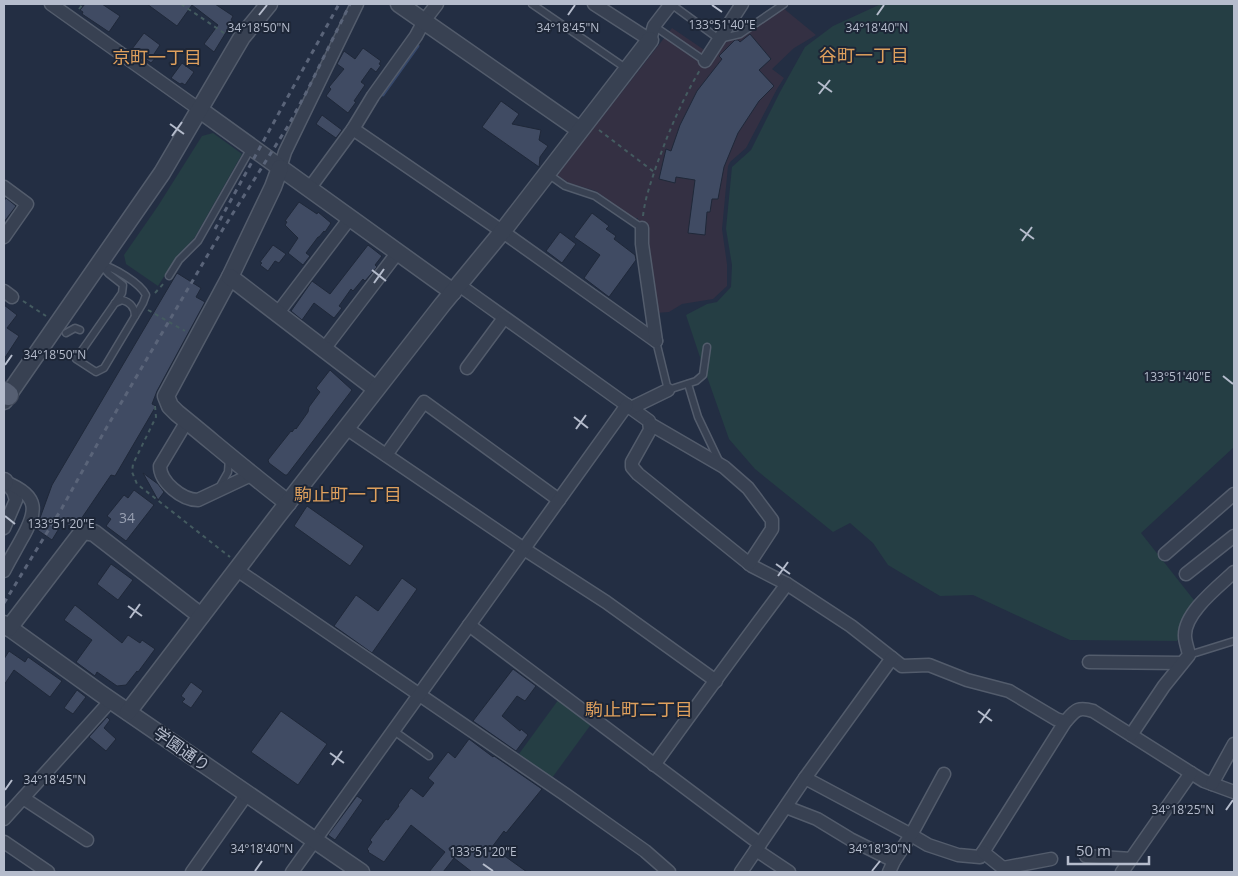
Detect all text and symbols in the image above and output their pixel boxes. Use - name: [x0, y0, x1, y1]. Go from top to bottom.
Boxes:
- text: 133°51'40"E: [688, 16, 756, 33]
- text: 34°18'50"N: [228, 19, 290, 36]
- text: 34°18'45"N: [537, 19, 599, 36]
- text: 34°18'40"N: [846, 19, 908, 36]
- district label: 谷町一丁目: [819, 43, 909, 67]
- district label: 京町一丁目: [112, 45, 202, 69]
- text: 34°18'50"N: [24, 346, 86, 363]
- text: 133°51'40"E: [1143, 368, 1211, 385]
- district label: 駒止町一丁目: [294, 482, 402, 506]
- house number: 34: [119, 508, 135, 527]
- text: 133°51'20"E: [27, 515, 95, 532]
- district label: 駒止町二丁目: [585, 697, 693, 721]
- street label: 学園通り: [149, 722, 215, 776]
- text: 34°18'45"N: [24, 771, 86, 788]
- text: 34°18'25"N: [1152, 801, 1214, 818]
- scale bar: [1068, 834, 1149, 866]
- text: 34°18'40"N: [231, 840, 293, 857]
- text: 34°18'30"N: [849, 840, 911, 857]
- text: 50 m: [1076, 840, 1111, 860]
- text: 133°51'20"E: [449, 843, 517, 860]

